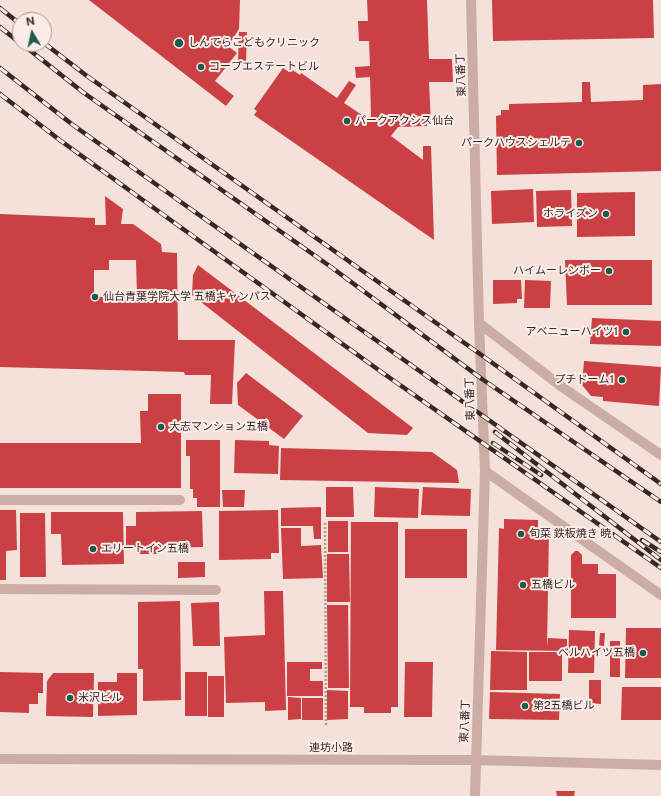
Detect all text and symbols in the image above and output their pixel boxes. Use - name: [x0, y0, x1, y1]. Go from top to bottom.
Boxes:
- north arrow: [12, 12, 52, 52]
- text: N: [25, 15, 35, 28]
- place label: しんてらこどもクリニック: [188, 36, 320, 50]
- marker: しんてらこどもクリニック: [173, 37, 185, 49]
- street label: 東八番丁: [454, 53, 468, 97]
- place label: コープエステートビル: [209, 60, 319, 74]
- marker: コープエステートビル: [196, 62, 206, 72]
- place label: パークアクシス仙台: [355, 114, 454, 128]
- marker: パークアクシス仙台: [342, 116, 352, 126]
- place label: パークハウスシェルテ: [461, 136, 571, 150]
- marker: パークハウスシェルテ: [574, 138, 584, 148]
- place label: ホライズン: [543, 207, 598, 221]
- marker: ホライズン: [601, 209, 611, 219]
- place label: ハイムーレンボー: [513, 264, 601, 278]
- marker: ハイムーレンボー: [604, 266, 614, 276]
- place label: 仙台青葉学院大学 五橋キャンパス: [103, 290, 271, 304]
- marker: 仙台青葉学院大学 五橋キャンパス: [90, 292, 100, 302]
- place label: アベニューハイツ1: [526, 325, 618, 339]
- marker: アベニューハイツ1: [621, 327, 631, 337]
- place label: プチドーム1: [555, 373, 614, 387]
- marker: プチドーム1: [617, 375, 627, 385]
- street label: 東八番丁: [463, 377, 477, 421]
- place label: 大志マンション五橋: [169, 420, 268, 434]
- marker: 大志マンション五橋: [156, 422, 166, 432]
- place label: 旬菜 鉄板焼き 暁: [529, 527, 611, 541]
- marker: 旬菜 鉄板焼き 暁: [516, 529, 526, 539]
- place label: エリートイン五橋: [101, 542, 189, 556]
- marker: エリートイン五橋: [88, 544, 98, 554]
- place label: 五橋ビル: [531, 578, 575, 592]
- marker: 五橋ビル: [518, 580, 528, 590]
- place label: ベルハイツ五橋: [558, 646, 635, 660]
- marker: ベルハイツ五橋: [638, 648, 648, 658]
- place label: 米沢ビル: [78, 691, 122, 705]
- marker: 米沢ビル: [65, 693, 75, 703]
- street label: 東八番丁: [458, 699, 472, 743]
- place label: 第2五橋ビル: [533, 699, 595, 713]
- marker: 第2五橋ビル: [520, 701, 530, 711]
- street label: 連坊小路: [309, 741, 353, 755]

